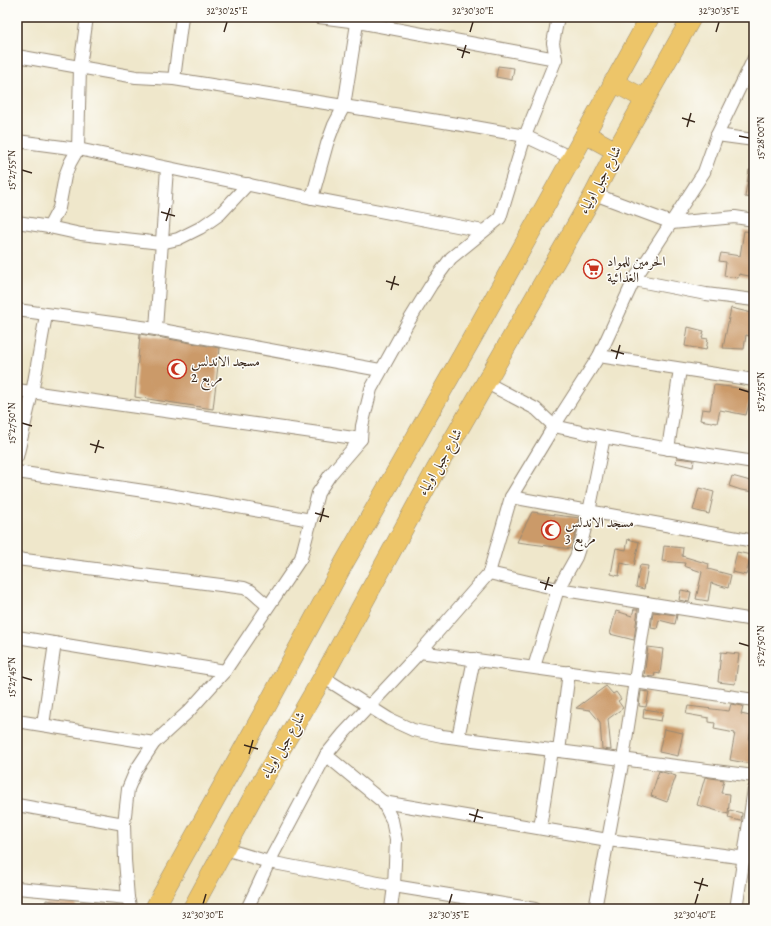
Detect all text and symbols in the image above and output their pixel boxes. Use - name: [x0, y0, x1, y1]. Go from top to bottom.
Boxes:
- text: 32°30'25"E: [206, 4, 248, 17]
- text: 32°30'30"E: [452, 4, 494, 17]
- text: 32°30'35"E: [699, 4, 739, 17]
- text: 15°28'00"N: [754, 117, 767, 159]
- street label: شارع جبل اولياء: [574, 143, 628, 218]
- text: 15°27'55"N: [5, 150, 18, 190]
- place label: الحرمين للمواد الغذائية: [607, 252, 666, 287]
- supermarket icon: الحرمين للمواد الغذائية: [582, 258, 604, 280]
- place label: مسجد الاندلس مربع 2: [191, 352, 260, 391]
- mosque icon: مسجد الاندلس مربع 2: [166, 358, 188, 380]
- text: 15°27'55"N: [754, 372, 767, 412]
- text: 15°27'50"N: [5, 402, 18, 444]
- street label: شارع جبل اولياء: [413, 425, 469, 500]
- place label: مسجد الاندلس مربع 3: [565, 513, 634, 552]
- mosque icon: مسجد الاندلس مربع 3: [540, 519, 562, 541]
- text: 15°27'50"N: [754, 625, 767, 667]
- text: 15°27'45"N: [5, 657, 18, 697]
- street label: شارع جبل اولياء: [256, 708, 312, 783]
- text: 32°30'30"E: [182, 908, 224, 921]
- text: 32°30'35"E: [429, 908, 469, 921]
- text: 32°30'40"E: [674, 908, 716, 921]

